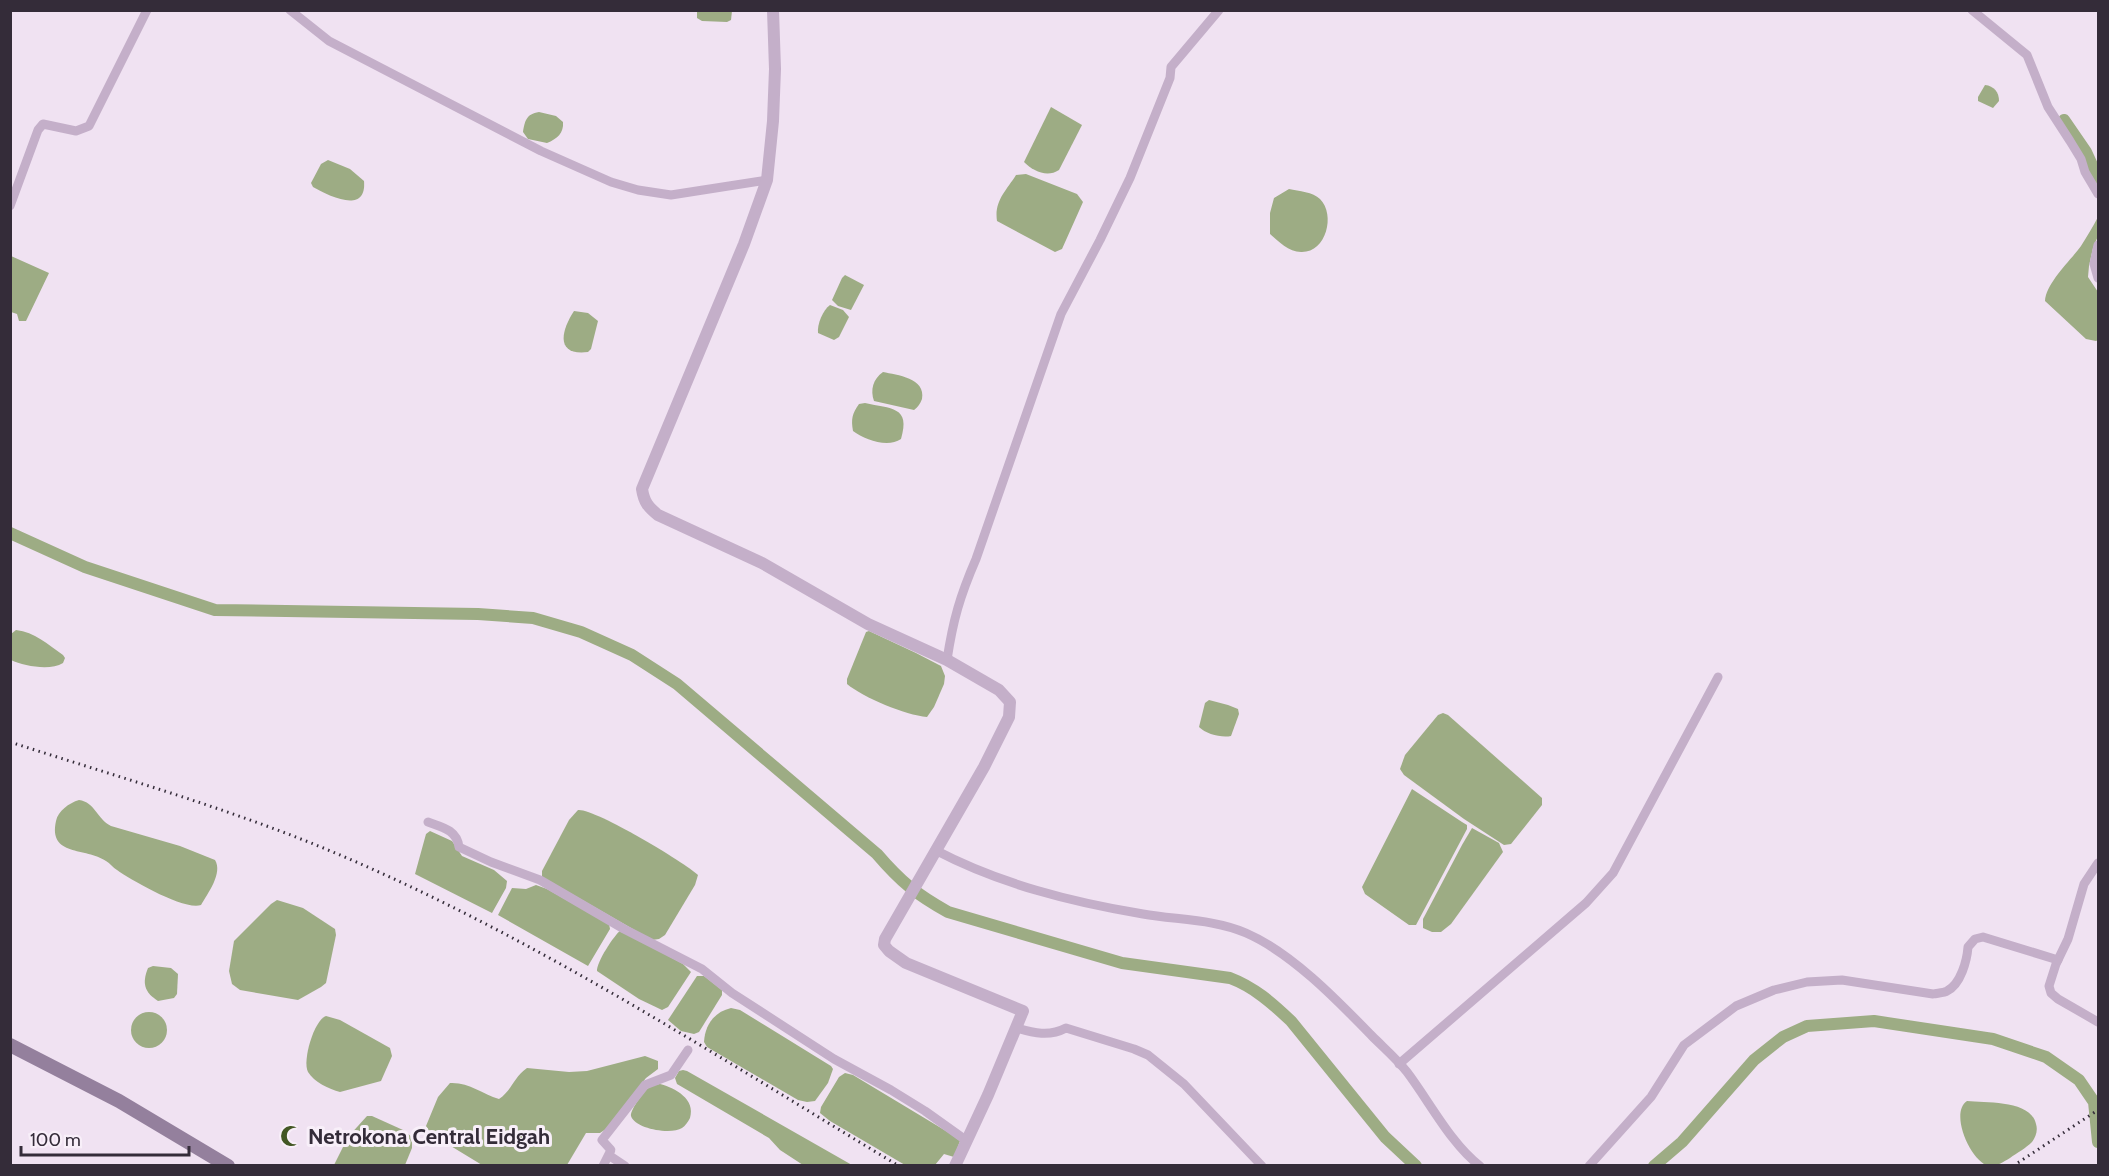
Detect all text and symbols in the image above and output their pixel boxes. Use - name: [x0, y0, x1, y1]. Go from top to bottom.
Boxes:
- scale bar: [21, 1119, 189, 1157]
- place label: Netrokona Central Eidgah: [308, 1123, 550, 1150]
- mosque icon: Netrokona Central Eidgah: [279, 1124, 303, 1148]
- text: 100 m: [30, 1129, 81, 1151]

